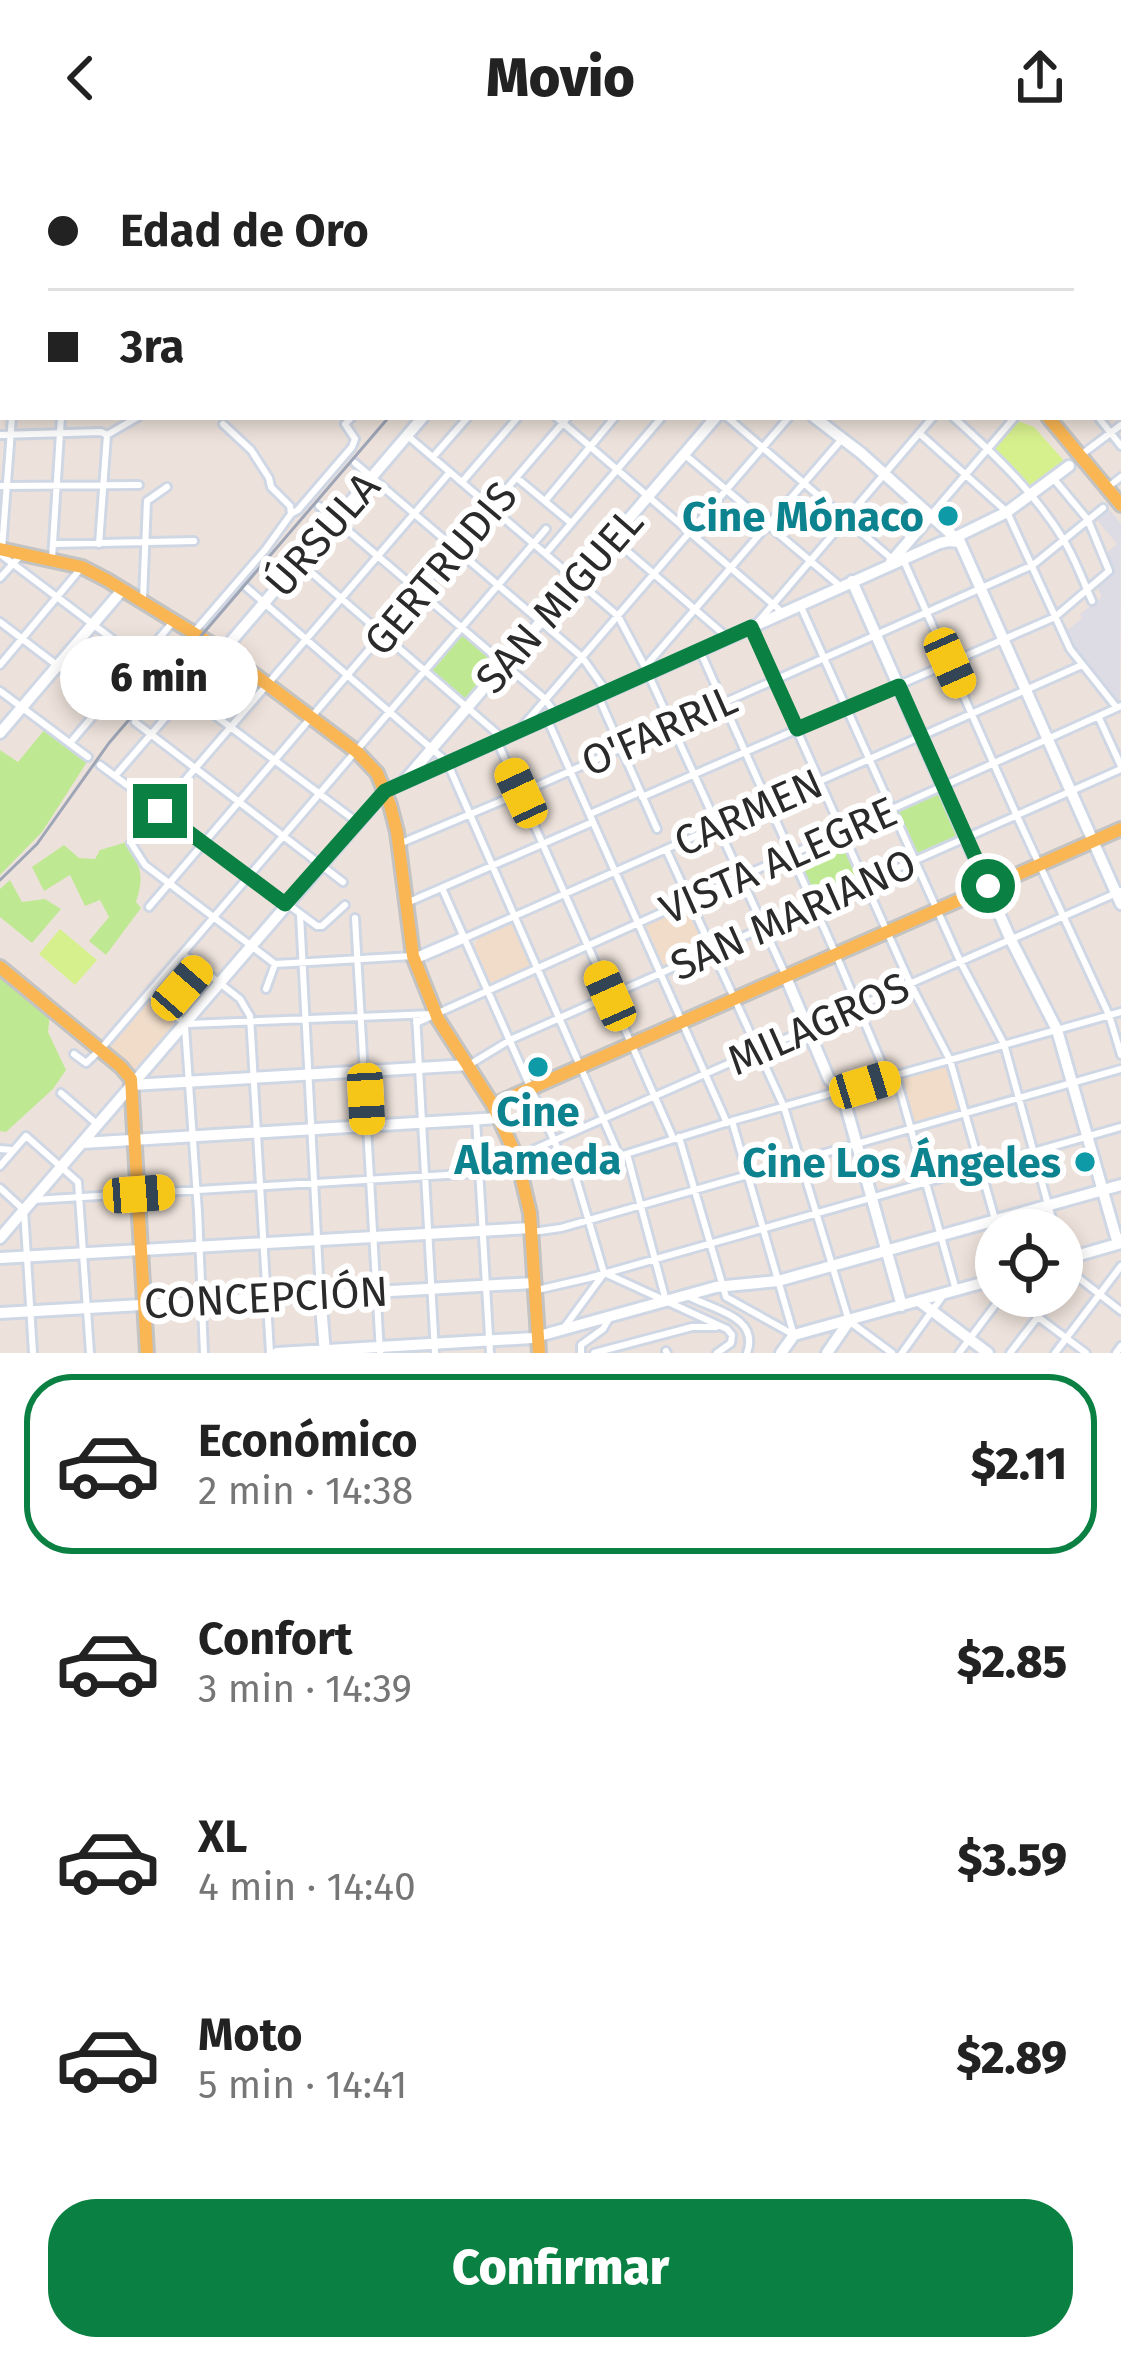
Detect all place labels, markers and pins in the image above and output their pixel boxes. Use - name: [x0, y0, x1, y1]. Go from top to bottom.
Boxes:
- place label: Cine Mónaco: [682, 492, 924, 542]
- marker: Cine Mónaco: [935, 503, 961, 529]
- marker: Cine Alameda: [525, 1054, 551, 1080]
- place label: Cine Alameda: [454, 1087, 621, 1185]
- place label: Cine Los Ángeles: [742, 1136, 1061, 1188]
- marker: Cine Los Ángeles: [1072, 1149, 1098, 1175]

